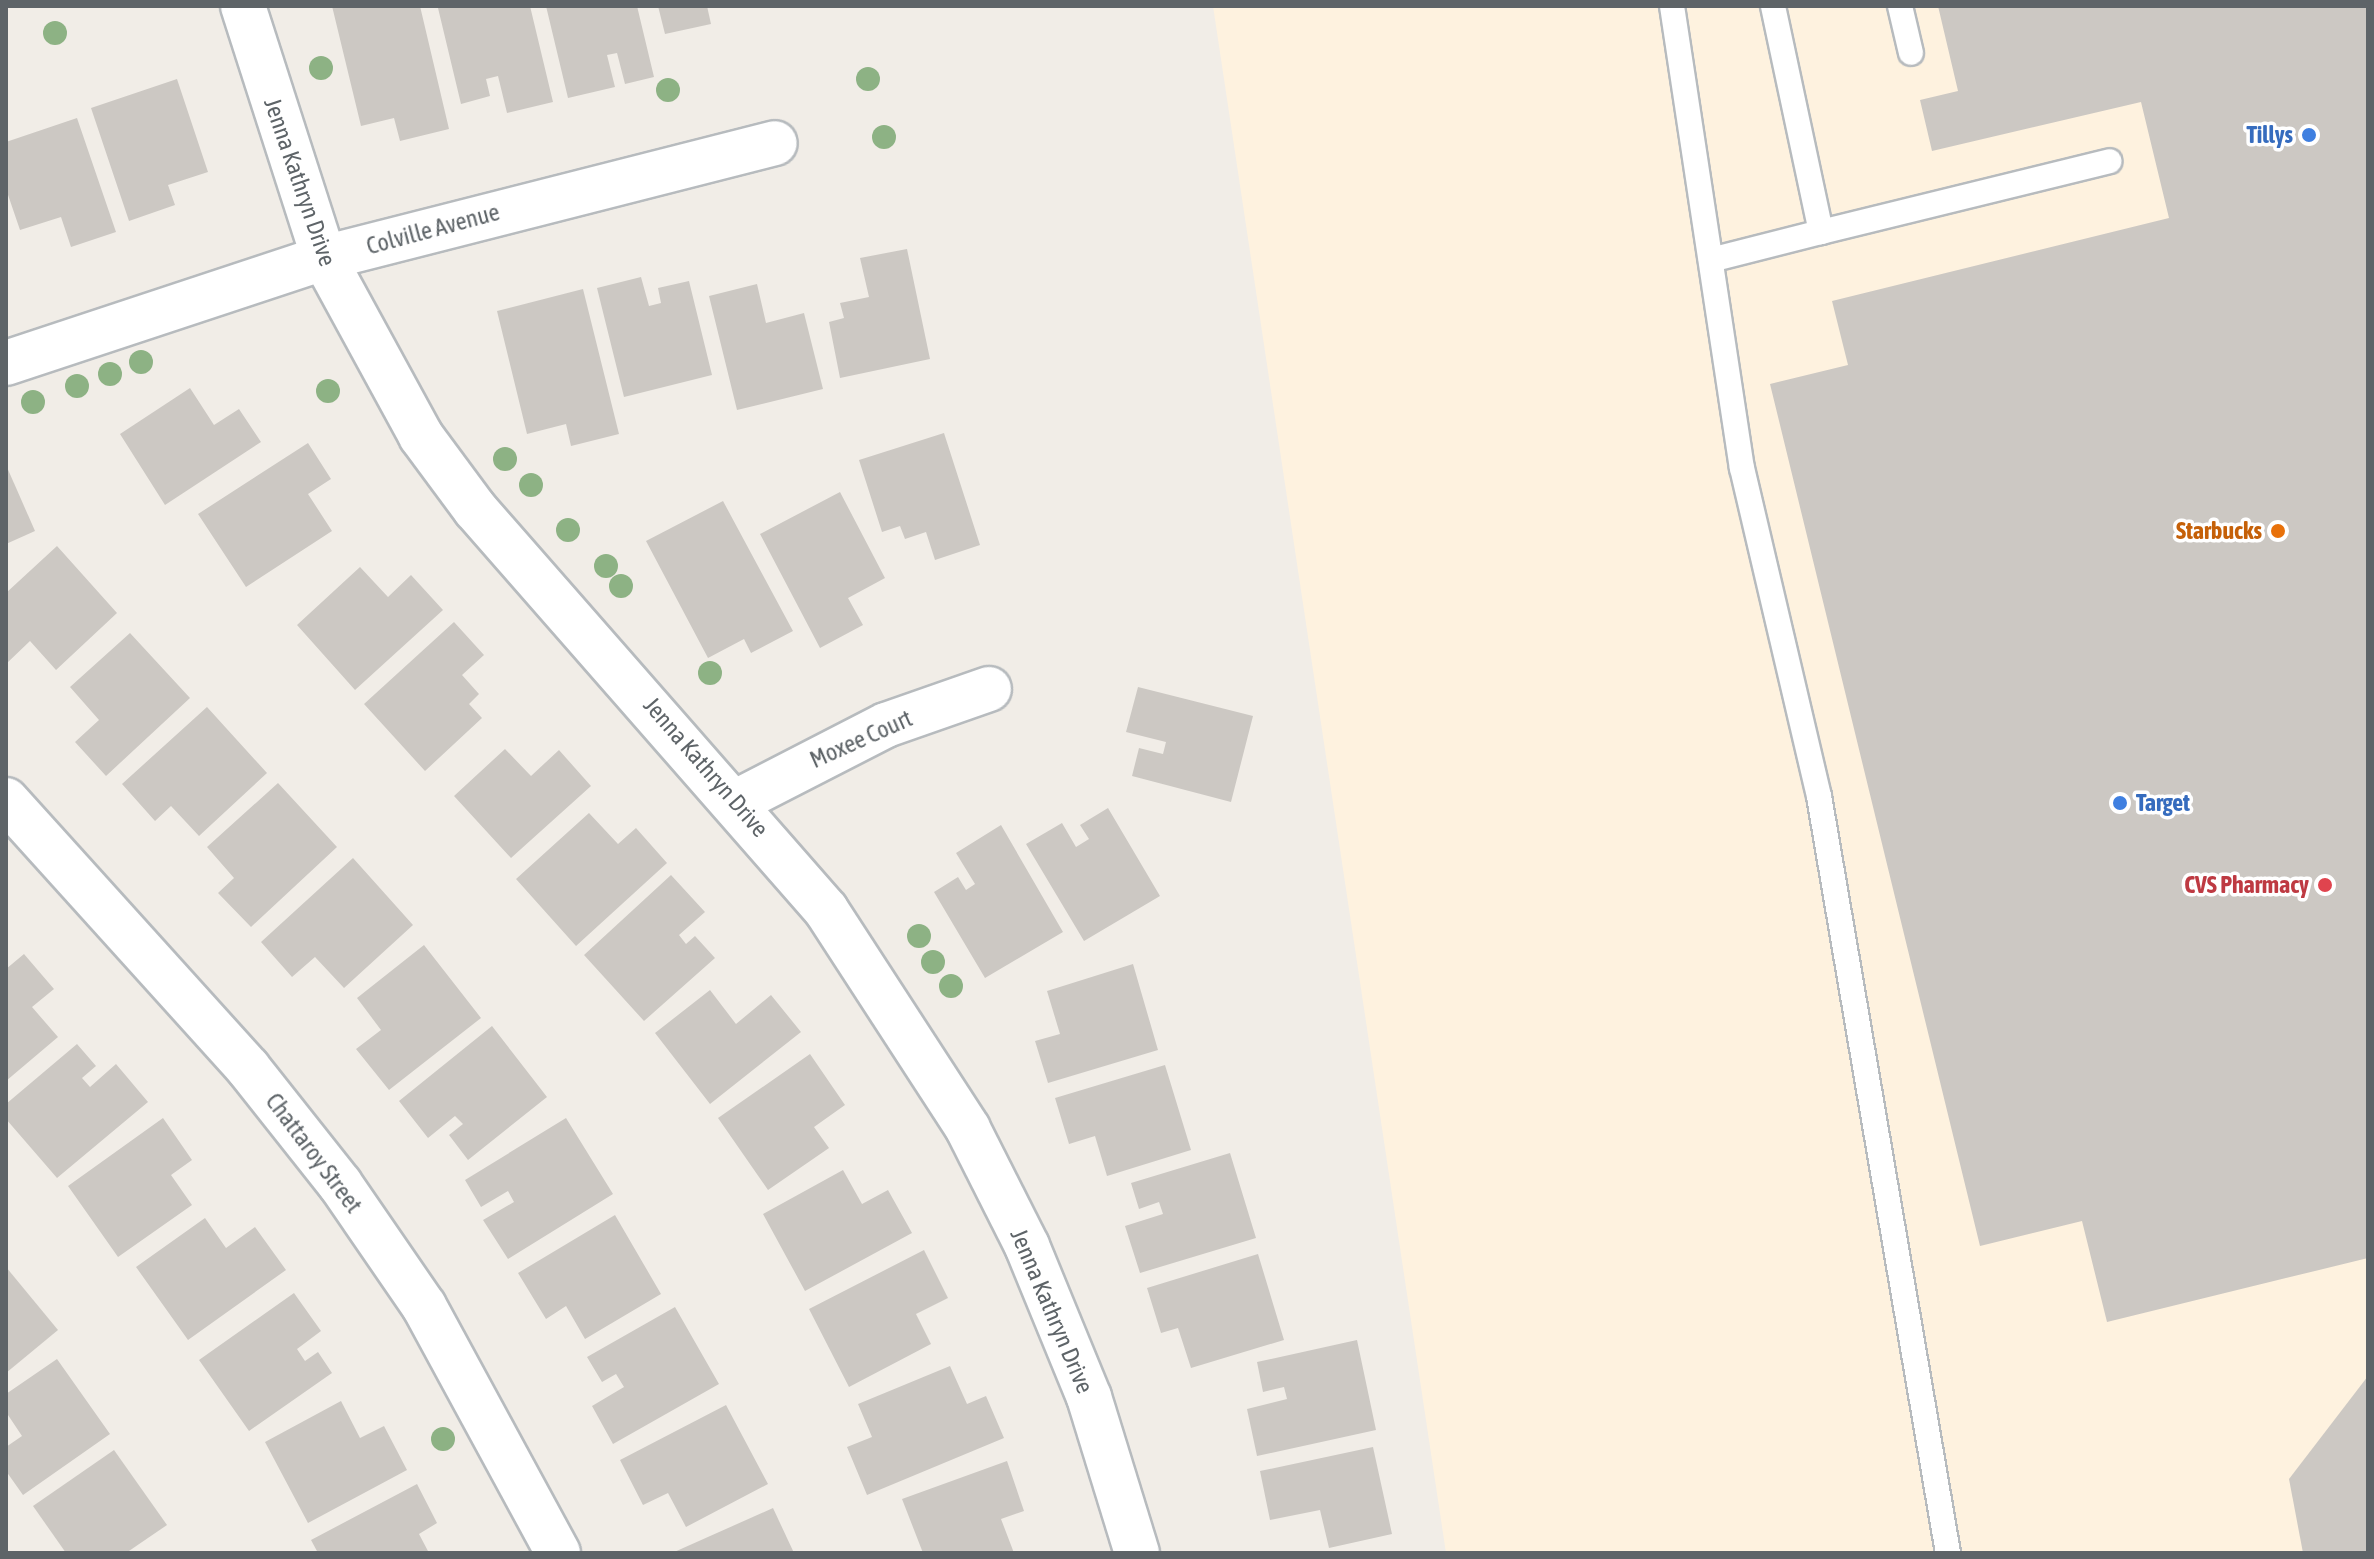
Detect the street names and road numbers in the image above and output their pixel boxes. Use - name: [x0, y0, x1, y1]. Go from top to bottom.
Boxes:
- street label: Jenna Kathryn Drive: [258, 94, 342, 270]
- street label: Colville Avenue: [363, 197, 503, 261]
- street label: Jenna Kathryn Drive: [637, 691, 775, 843]
- street label: Moxee Court: [805, 704, 917, 774]
- street label: Chattaroy Street: [260, 1087, 368, 1219]
- street label: Jenna Kathryn Drive: [1004, 1224, 1100, 1398]

